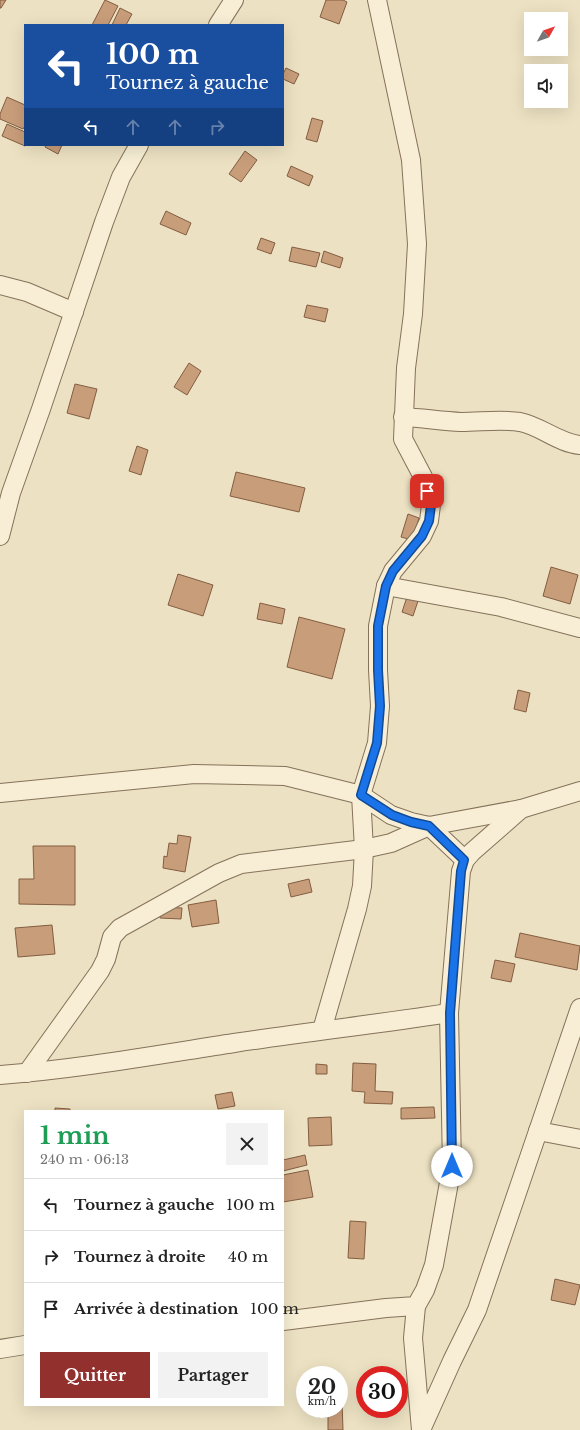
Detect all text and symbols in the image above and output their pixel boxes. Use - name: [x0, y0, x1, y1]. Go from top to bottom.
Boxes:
- north arrow: [524, 12, 568, 56]
- map controls: [524, 12, 568, 108]
- text: 100 m: [106, 37, 199, 72]
- icon: left: [40, 40, 92, 92]
- button: sound: [524, 64, 568, 108]
- text: Tournez à gauche: [106, 72, 269, 94]
- icon: left: [80, 116, 102, 138]
- icon: ahead: [122, 116, 144, 138]
- icon: ahead: [164, 116, 186, 138]
- icon: right: [206, 116, 228, 138]
- pin: [410, 474, 444, 508]
- icon: arrive: [416, 480, 438, 502]
- text: 1 min: [40, 1121, 110, 1150]
- button: close: [226, 1123, 268, 1165]
- position arrow: [431, 1145, 473, 1187]
- text: 240 m · 06:13: [40, 1151, 129, 1168]
- icon: left: [40, 1194, 62, 1216]
- text: Tournez à gauche: [74, 1195, 214, 1214]
- text: 100 m: [226, 1195, 275, 1214]
- icon: right: [40, 1246, 62, 1268]
- text: Tournez à droite: [74, 1247, 206, 1266]
- text: 40 m: [228, 1247, 268, 1266]
- icon: arrive: [40, 1298, 62, 1320]
- text: Arrivée à destination: [74, 1299, 238, 1318]
- text: 100 m: [250, 1299, 299, 1318]
- button: Quitter: [40, 1352, 150, 1398]
- button: Partager: [158, 1352, 268, 1398]
- speed limit sign: 30: [356, 1366, 408, 1418]
- text: 20: [308, 1375, 336, 1399]
- text: km/h: [308, 1395, 336, 1408]

